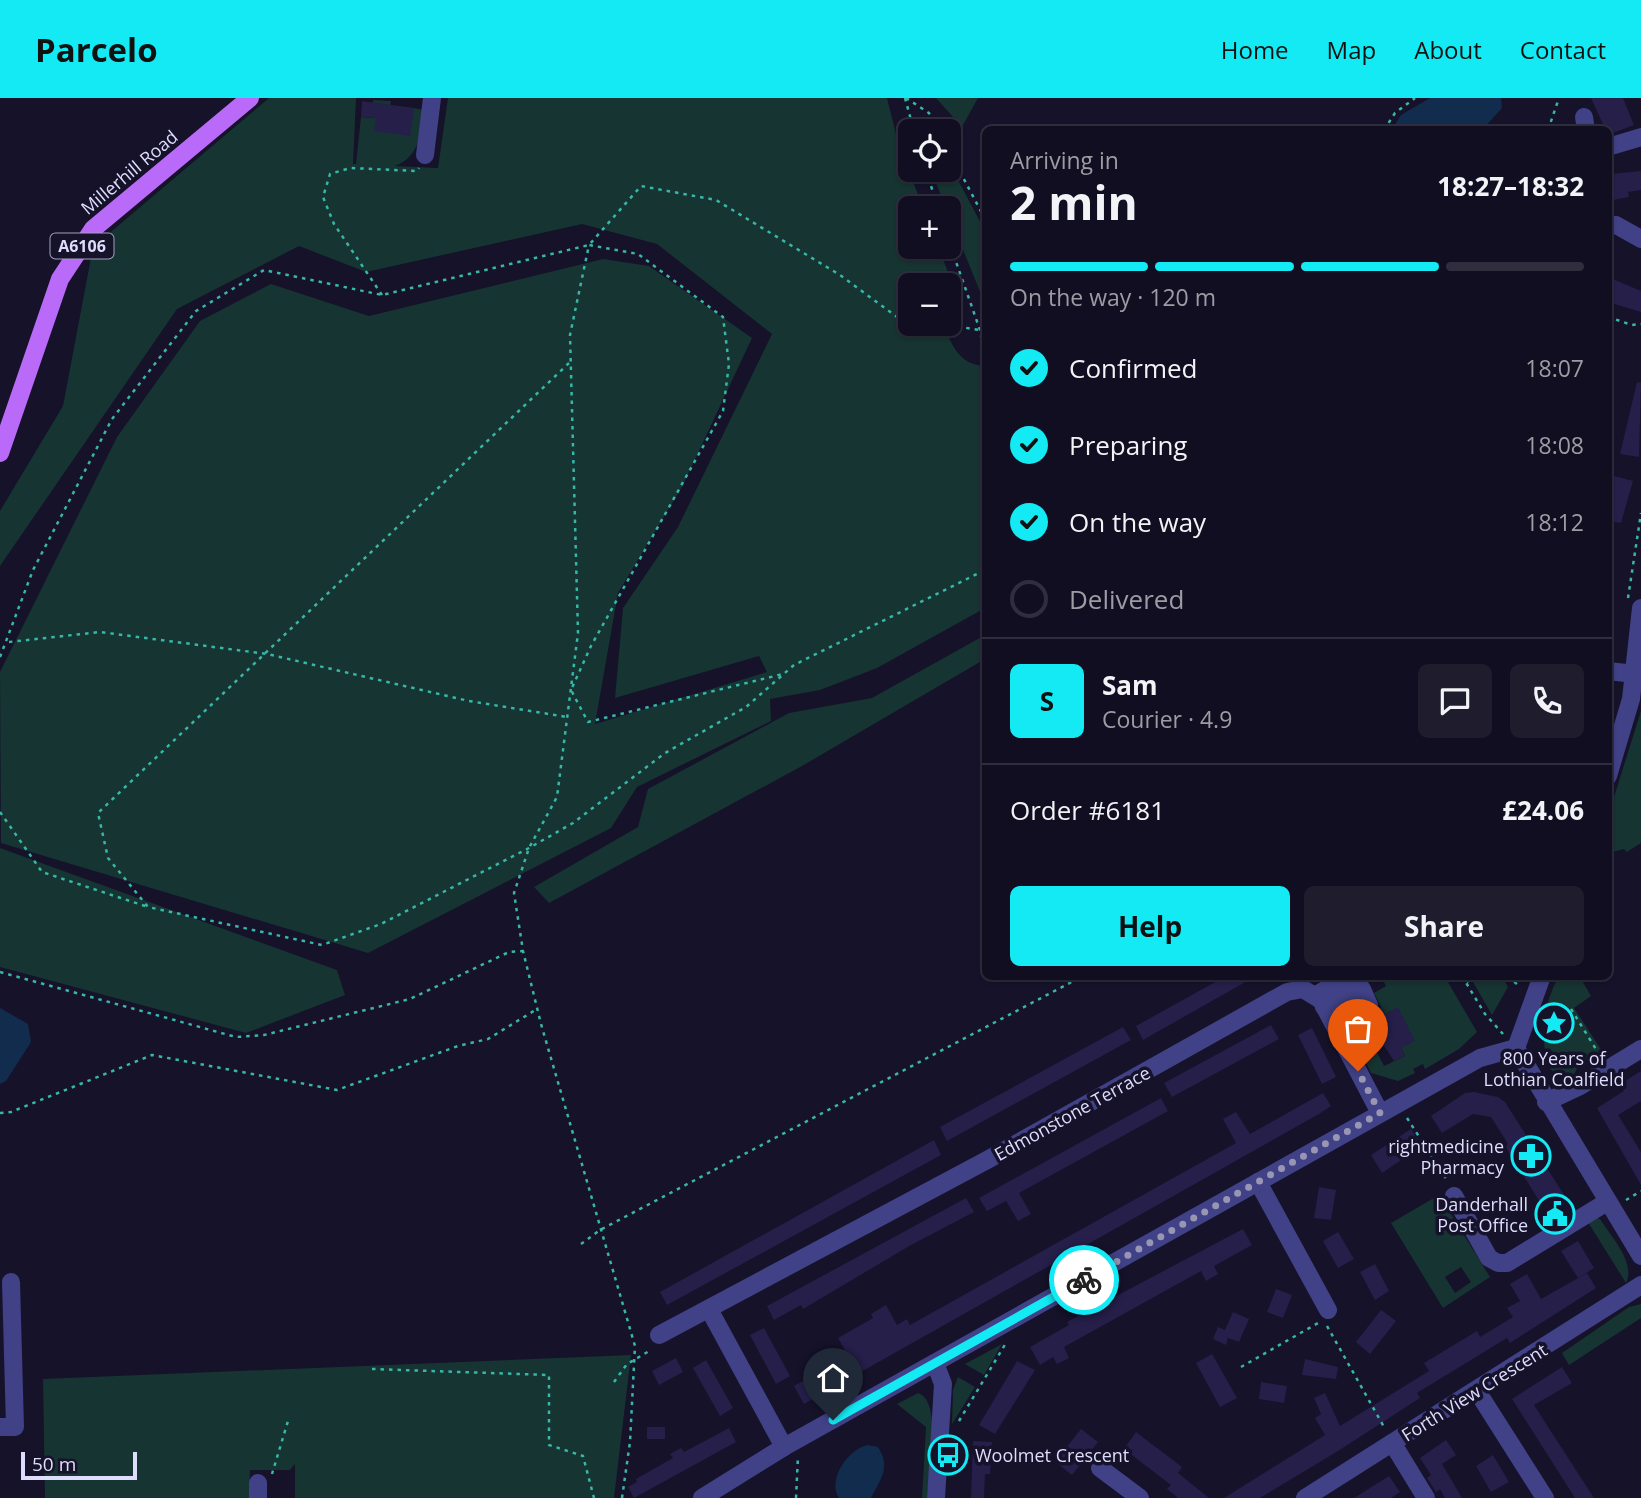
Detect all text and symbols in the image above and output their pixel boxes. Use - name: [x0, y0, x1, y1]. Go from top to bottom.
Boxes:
- text: Parcelo: [35, 27, 158, 72]
- text: Home: [1221, 33, 1289, 66]
- text: Map: [1327, 33, 1376, 66]
- text: About: [1414, 33, 1482, 66]
- text: Contact: [1520, 33, 1606, 66]
- map controls: [898, 119, 961, 336]
- button: locate: [898, 119, 961, 182]
- street label: Millerhill Road: [75, 124, 183, 220]
- text: Arriving in: [1010, 144, 1119, 176]
- text: 18:27–18:32: [1437, 168, 1584, 204]
- text: 2 min: [1010, 171, 1138, 233]
- button: +: [898, 196, 961, 259]
- road number: A6106: [50, 234, 114, 258]
- button: −: [898, 273, 961, 336]
- text: On the way · 120 m: [1010, 281, 1216, 313]
- icon: check: [1010, 349, 1048, 387]
- text: Confirmed: [1069, 350, 1197, 386]
- text: 18:07: [1525, 352, 1584, 384]
- icon: check: [1010, 426, 1048, 464]
- text: Preparing: [1069, 427, 1187, 463]
- text: 18:08: [1525, 429, 1584, 461]
- icon: check: [1010, 503, 1048, 541]
- text: On the way: [1069, 504, 1206, 540]
- text: 18:12: [1525, 506, 1584, 538]
- text: Delivered: [1069, 581, 1184, 617]
- button: chat: [1418, 664, 1492, 738]
- button: phone: [1510, 664, 1584, 738]
- text: Sam: [1102, 667, 1158, 703]
- text: S: [1040, 683, 1054, 719]
- text: Courier · 4.9: [1102, 703, 1232, 735]
- text: Order #6181: [1010, 792, 1165, 828]
- text: £24.06: [1502, 792, 1584, 828]
- button: Help: [1010, 886, 1290, 966]
- button: Share: [1304, 886, 1584, 966]
- pin: [1328, 999, 1388, 1071]
- place icon: 800 Years of Lothian Coalfield: [1533, 1002, 1575, 1044]
- icon: bag: [1339, 1010, 1377, 1048]
- place label: 800 Years of Lothian Coalfield: [1484, 1046, 1624, 1091]
- street label: Edmonstone Terrace: [990, 1060, 1154, 1166]
- place label: rightmedicine Pharmacy: [1388, 1134, 1505, 1179]
- pharmacy icon: rightmedicine Pharmacy: [1510, 1135, 1552, 1177]
- place label: Danderhall Post Office: [1435, 1192, 1528, 1237]
- public building icon: Danderhall Post Office: [1534, 1193, 1576, 1235]
- courier: [1049, 1245, 1119, 1315]
- icon: bike: [1065, 1261, 1103, 1299]
- street label: Forth View Crescent: [1397, 1338, 1551, 1446]
- pin: [803, 1348, 863, 1420]
- icon: home: [814, 1359, 852, 1397]
- bus stop icon: Woolmet Crescent: [927, 1434, 969, 1476]
- place label: Woolmet Crescent: [975, 1443, 1129, 1467]
- scale bar: [21, 1449, 136, 1481]
- text: 50 m: [32, 1451, 76, 1477]

